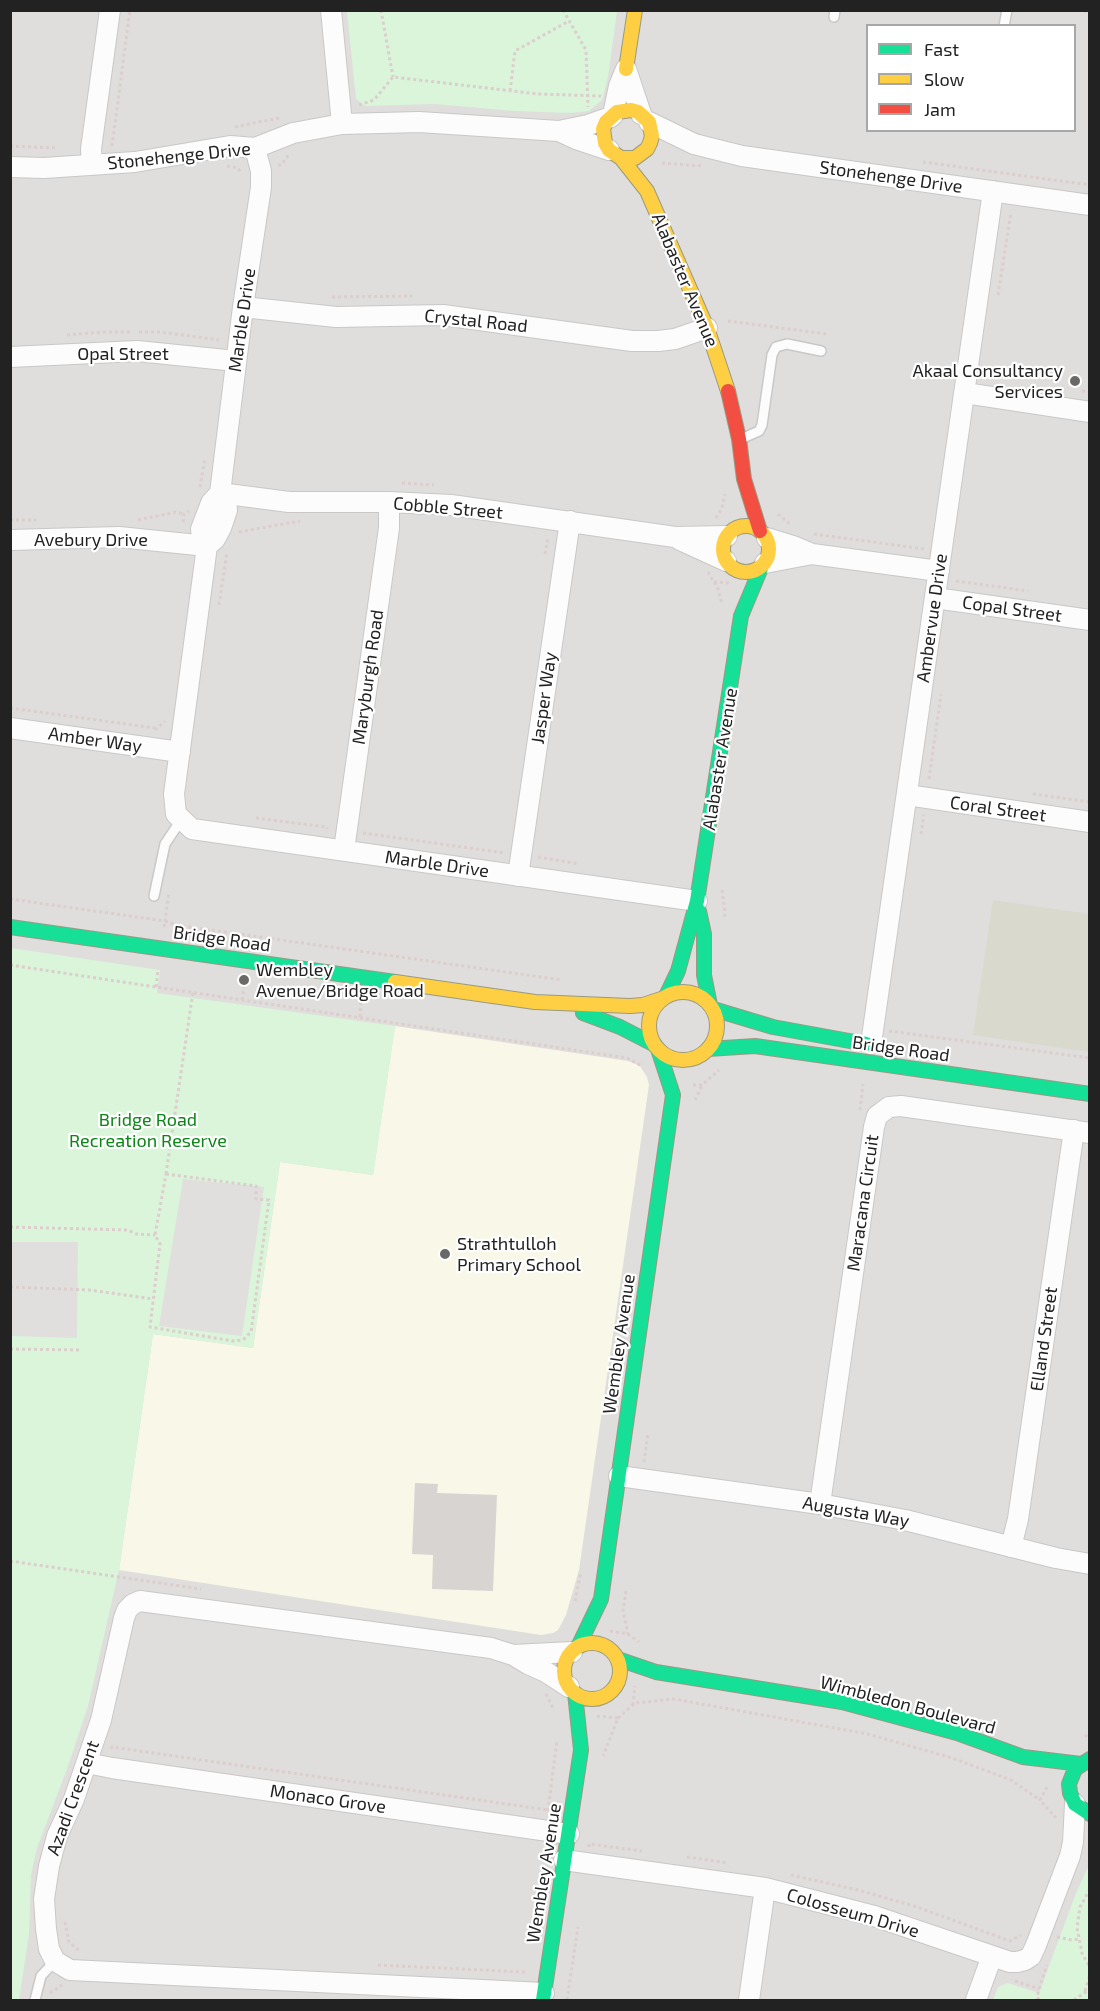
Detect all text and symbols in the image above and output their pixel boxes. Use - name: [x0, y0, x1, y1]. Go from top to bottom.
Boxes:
- legend: [866, 24, 1076, 132]
- text: Fast: [924, 38, 959, 60]
- text: Slow: [924, 68, 964, 90]
- text: Jam: [924, 98, 956, 120]
- street label: Stonehenge Drive: [106, 138, 252, 174]
- street label: Stonehenge Drive: [818, 156, 964, 198]
- street label: Alabaster Avenue: [647, 210, 723, 350]
- street label: Marble Drive: [224, 267, 260, 373]
- street label: Crystal Road: [423, 305, 529, 337]
- street label: Opal Street: [77, 343, 169, 365]
- place label: Akaal Consultancy Services: [912, 360, 1063, 403]
- marker: Akaal Consultancy Services: [1068, 374, 1082, 388]
- street label: Cobble Street: [392, 492, 504, 524]
- street label: Avebury Drive: [34, 529, 148, 551]
- street label: Ambervue Drive: [912, 552, 952, 684]
- street label: Copal Street: [961, 591, 1063, 627]
- street label: Maryburgh Road: [348, 608, 388, 746]
- street label: Jasper Way: [527, 651, 561, 745]
- street label: Alabaster Avenue: [698, 686, 742, 832]
- street label: Amber Way: [47, 723, 143, 757]
- street label: Coral Street: [948, 792, 1048, 826]
- street label: Marble Drive: [384, 846, 490, 882]
- street label: Bridge Road: [172, 921, 272, 957]
- place label: Wembley Avenue/Bridge Road: [256, 959, 424, 1002]
- marker: Wembley Avenue/Bridge Road: [237, 973, 251, 987]
- street label: Bridge Road: [851, 1031, 951, 1067]
- park label: Bridge Road Recreation Reserve: [69, 1109, 227, 1152]
- street label: Maracana Circuit: [843, 1133, 883, 1273]
- place label: Strathtulloh Primary School: [457, 1233, 581, 1276]
- marker: Strathtulloh Primary School: [438, 1247, 452, 1261]
- street label: Wembley Avenue: [598, 1273, 640, 1415]
- street label: Elland Street: [1026, 1285, 1062, 1393]
- street label: Augusta Way: [801, 1492, 911, 1532]
- street label: Wimbledon Boulevard: [818, 1671, 998, 1739]
- street label: Azadi Crescent: [42, 1738, 104, 1858]
- street label: Monaco Grove: [269, 1780, 387, 1818]
- street label: Wembley Avenue: [522, 1802, 566, 1944]
- street label: Colosseum Drive: [784, 1884, 922, 1942]

